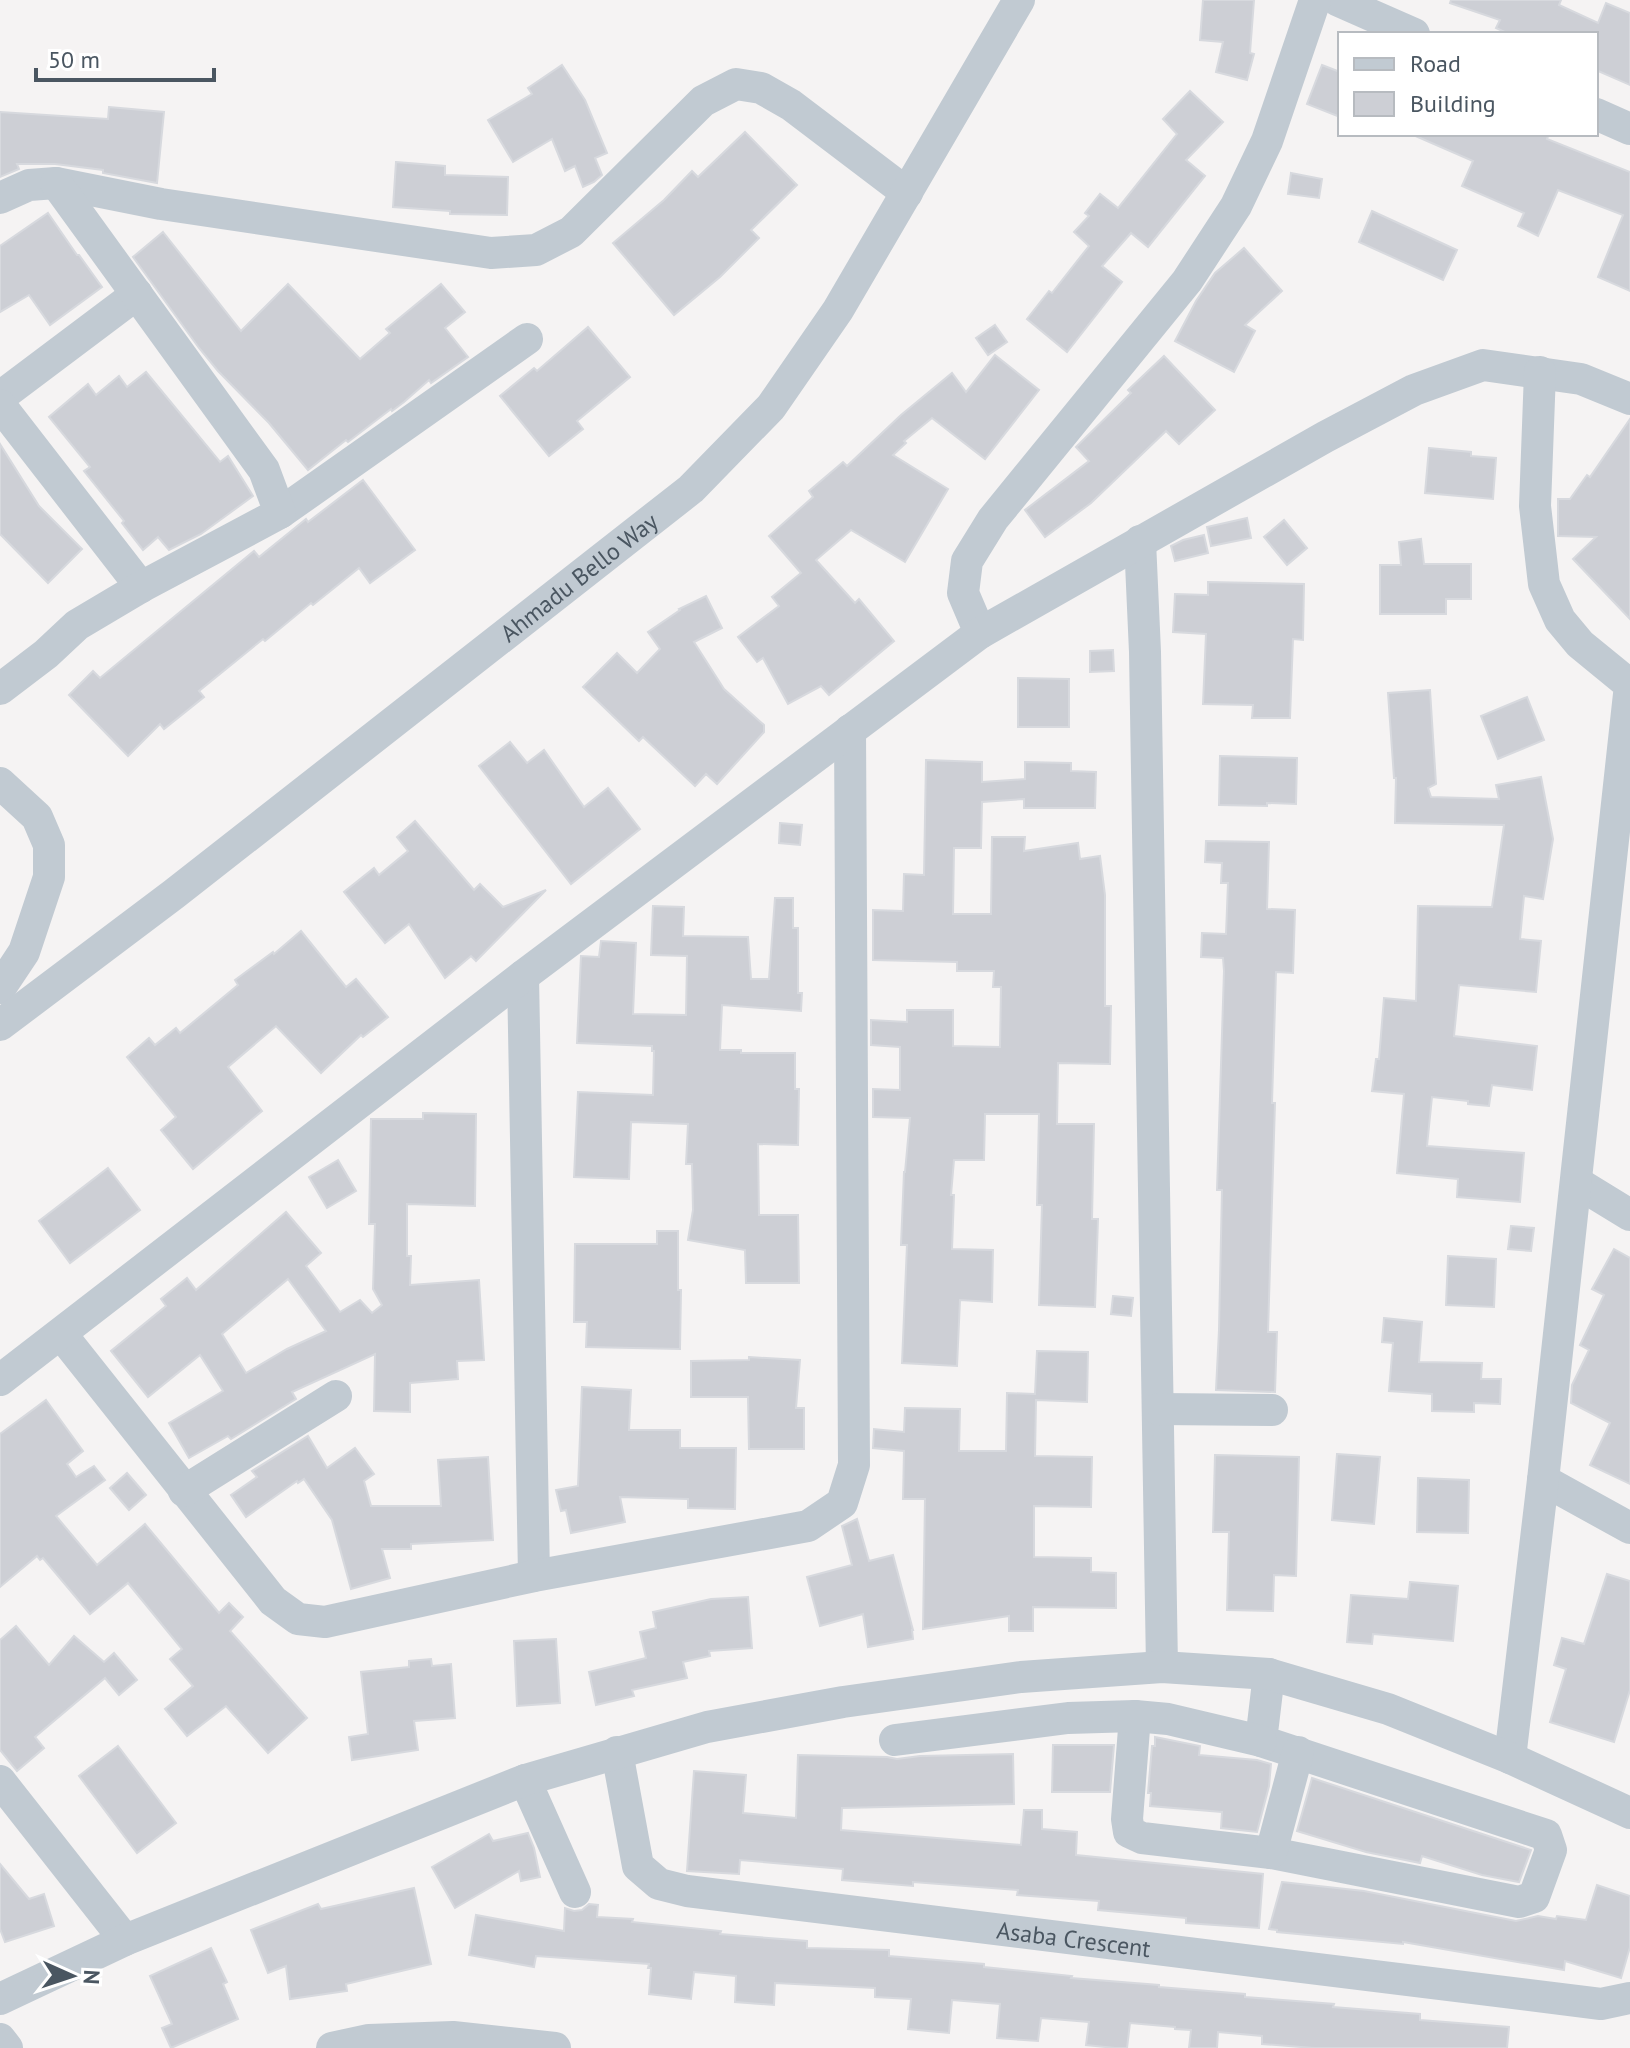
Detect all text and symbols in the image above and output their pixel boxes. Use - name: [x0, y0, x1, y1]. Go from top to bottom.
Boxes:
- scale bar: [36, 32, 214, 82]
- legend: [1338, 32, 1598, 136]
- text: 50 m: [48, 44, 100, 75]
- text: Road: [1410, 48, 1461, 79]
- text: Building: [1410, 88, 1496, 119]
- street label: Ahmadu Bello Way: [494, 506, 664, 648]
- street label: Asaba Crescent: [995, 1914, 1152, 1964]
- north arrow: [32, 1936, 112, 2016]
- text: N: [78, 1969, 106, 1985]

